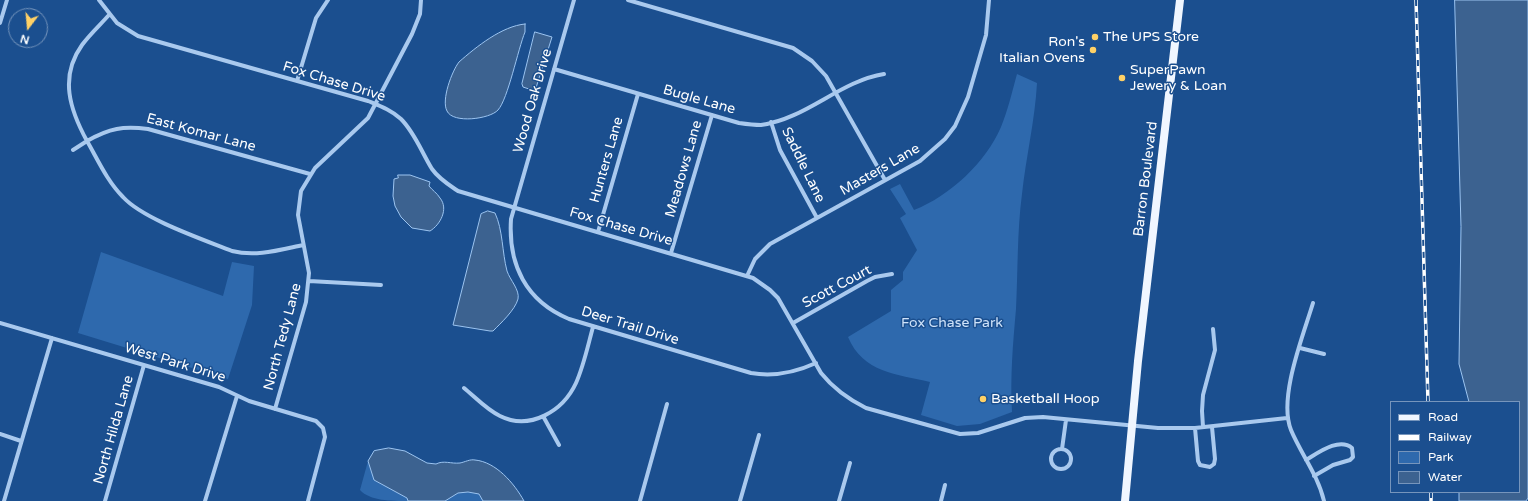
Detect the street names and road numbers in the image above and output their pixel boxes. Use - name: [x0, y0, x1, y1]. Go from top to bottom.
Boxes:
- street label: Wood Oak Drive: [510, 47, 556, 155]
- street label: Fox Chase Drive: [281, 58, 387, 106]
- street label: Bugle Lane: [661, 82, 737, 118]
- street label: East Komar Lane: [145, 110, 257, 156]
- street label: Hunters Lane: [587, 115, 627, 205]
- street label: Meadows Lane: [662, 119, 706, 219]
- street label: Barron Boulevard: [1131, 120, 1161, 238]
- street label: Saddle Lane: [778, 125, 828, 205]
- street label: Masters Lane: [837, 140, 923, 200]
- street label: Fox Chase Drive: [568, 204, 674, 250]
- street label: Scott Court: [799, 262, 875, 312]
- street label: North Tedy Lane: [261, 282, 305, 392]
- street label: Deer Trail Drive: [579, 303, 681, 349]
- street label: West Park Drive: [122, 340, 228, 386]
- street label: North Hilda Lane: [90, 374, 138, 486]

